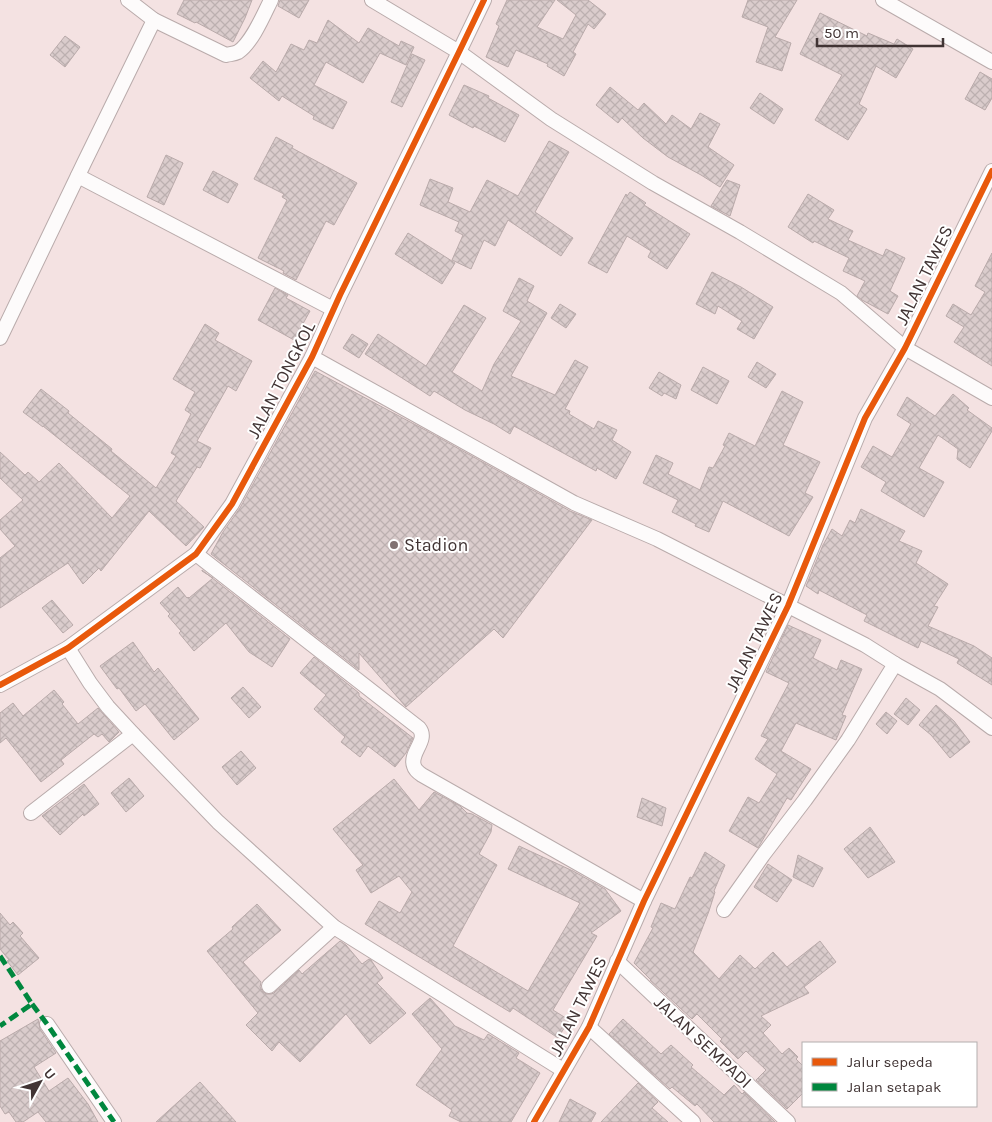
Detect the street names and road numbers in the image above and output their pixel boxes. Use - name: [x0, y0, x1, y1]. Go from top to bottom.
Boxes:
- street label: JALAN TAWES: [890, 222, 958, 328]
- street label: JALAN TONGKOL: [242, 317, 320, 442]
- street label: JALAN TAWES: [720, 589, 788, 695]
- street label: JALAN TAWES: [544, 953, 612, 1059]
- street label: JALAN SEMPADI: [650, 991, 756, 1093]

